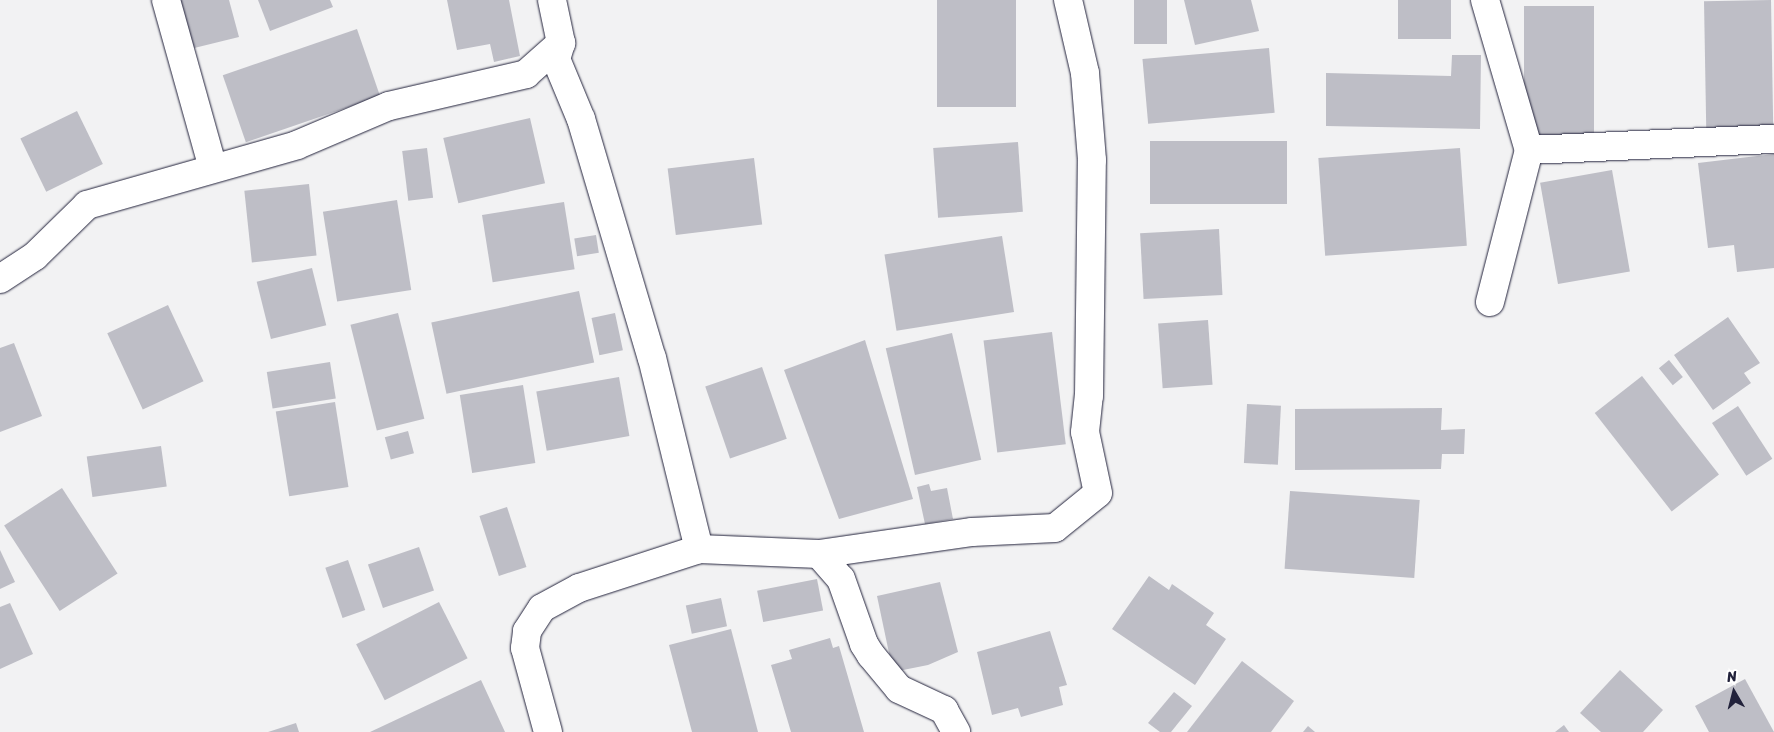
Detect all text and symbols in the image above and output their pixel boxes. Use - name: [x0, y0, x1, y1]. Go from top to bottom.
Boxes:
- text: N: [1725, 664, 1738, 690]
- north arrow: [1709, 667, 1759, 717]

